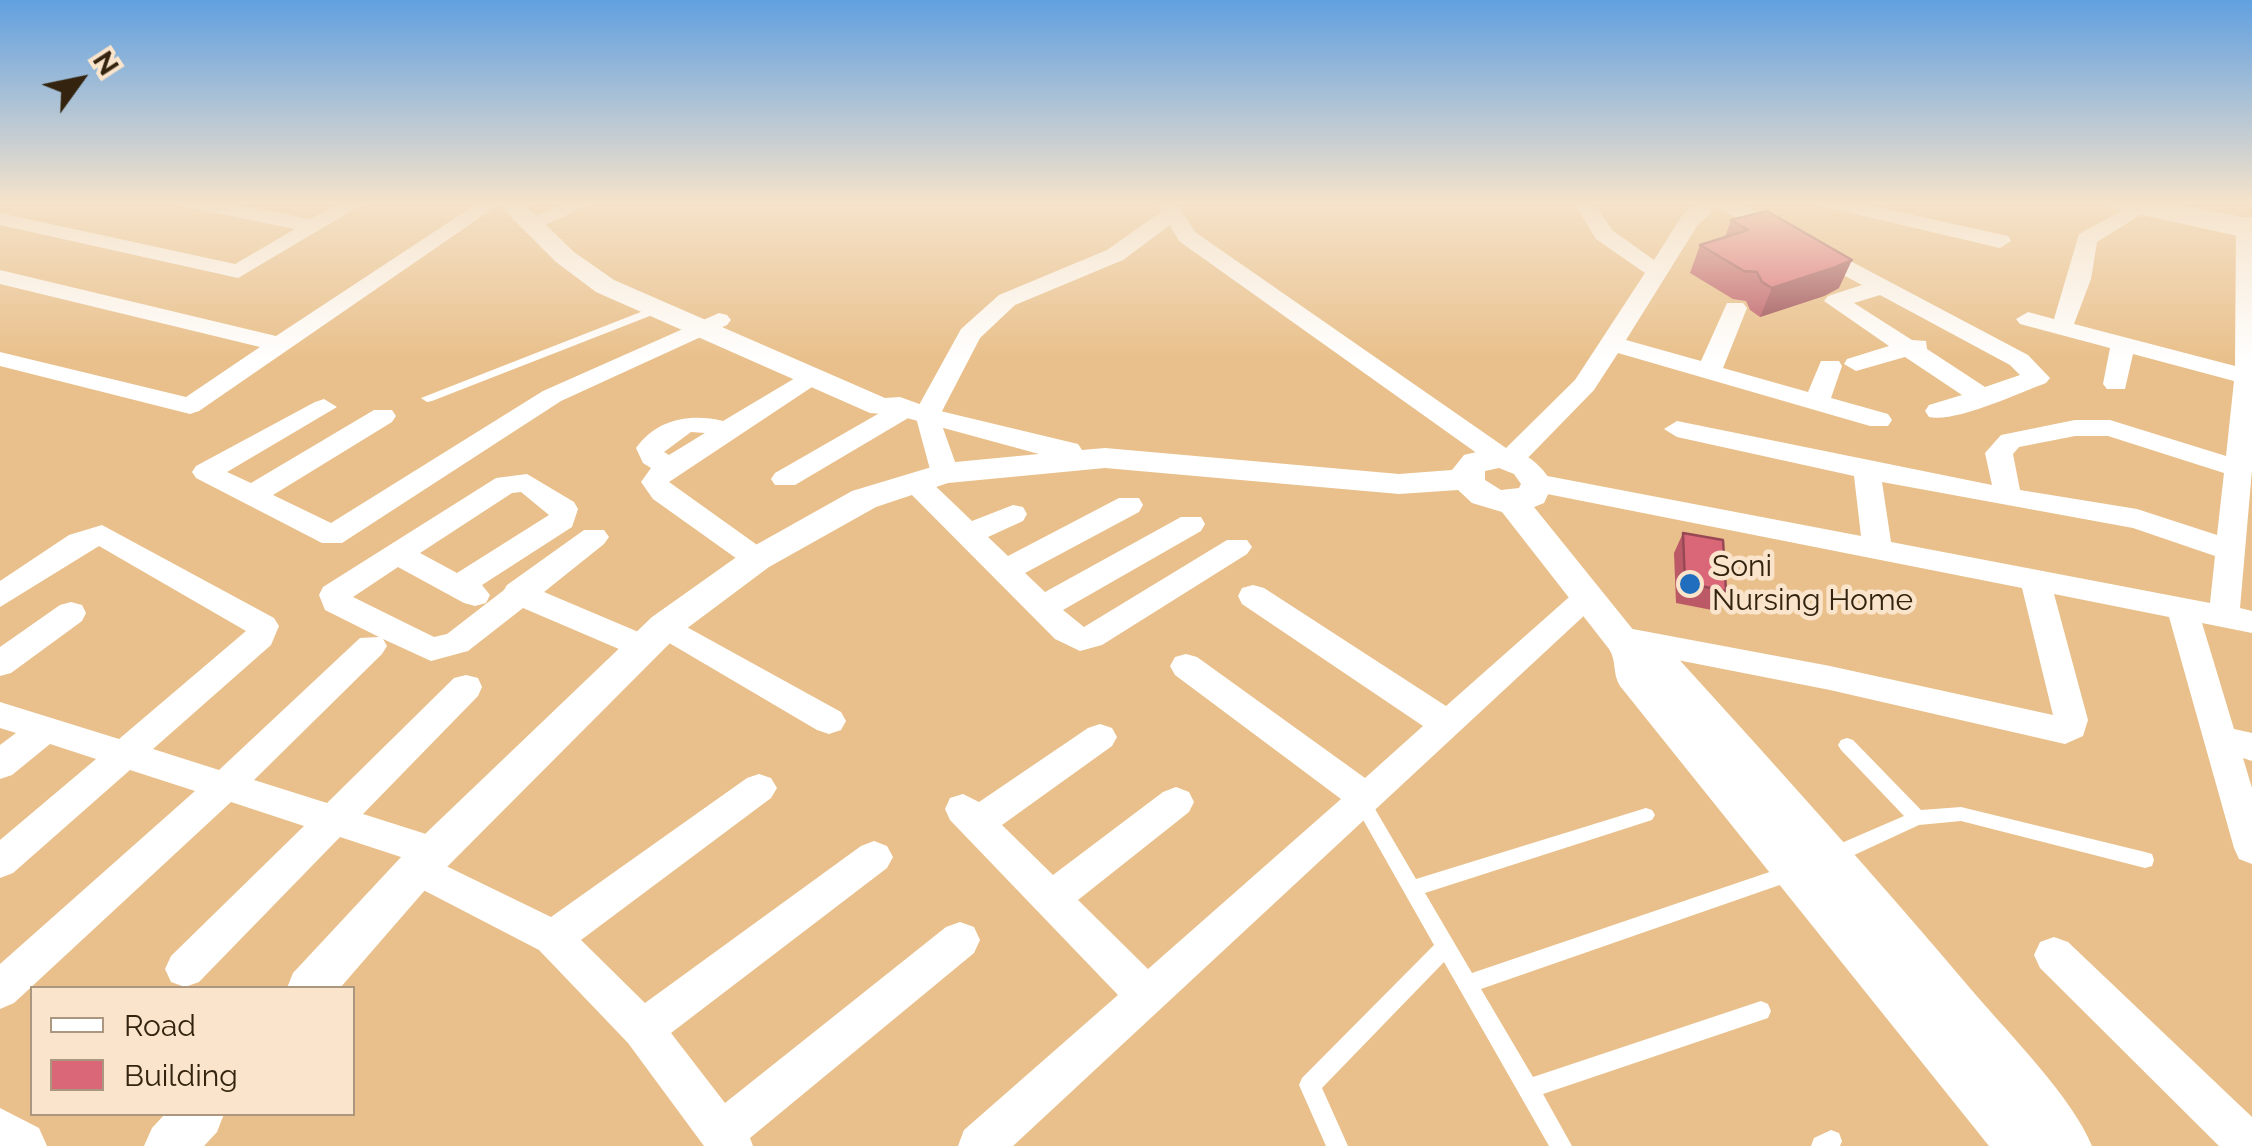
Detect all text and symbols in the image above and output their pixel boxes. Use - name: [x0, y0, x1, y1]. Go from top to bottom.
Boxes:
- north arrow: [30, 30, 130, 130]
- text: N: [86, 45, 125, 81]
- place label: Soni Nursing Home: [1712, 549, 1913, 620]
- marker: Soni Nursing Home: [1677, 571, 1703, 597]
- legend: [30, 986, 355, 1116]
- text: Road: [124, 1008, 196, 1043]
- text: Building: [124, 1058, 238, 1093]

